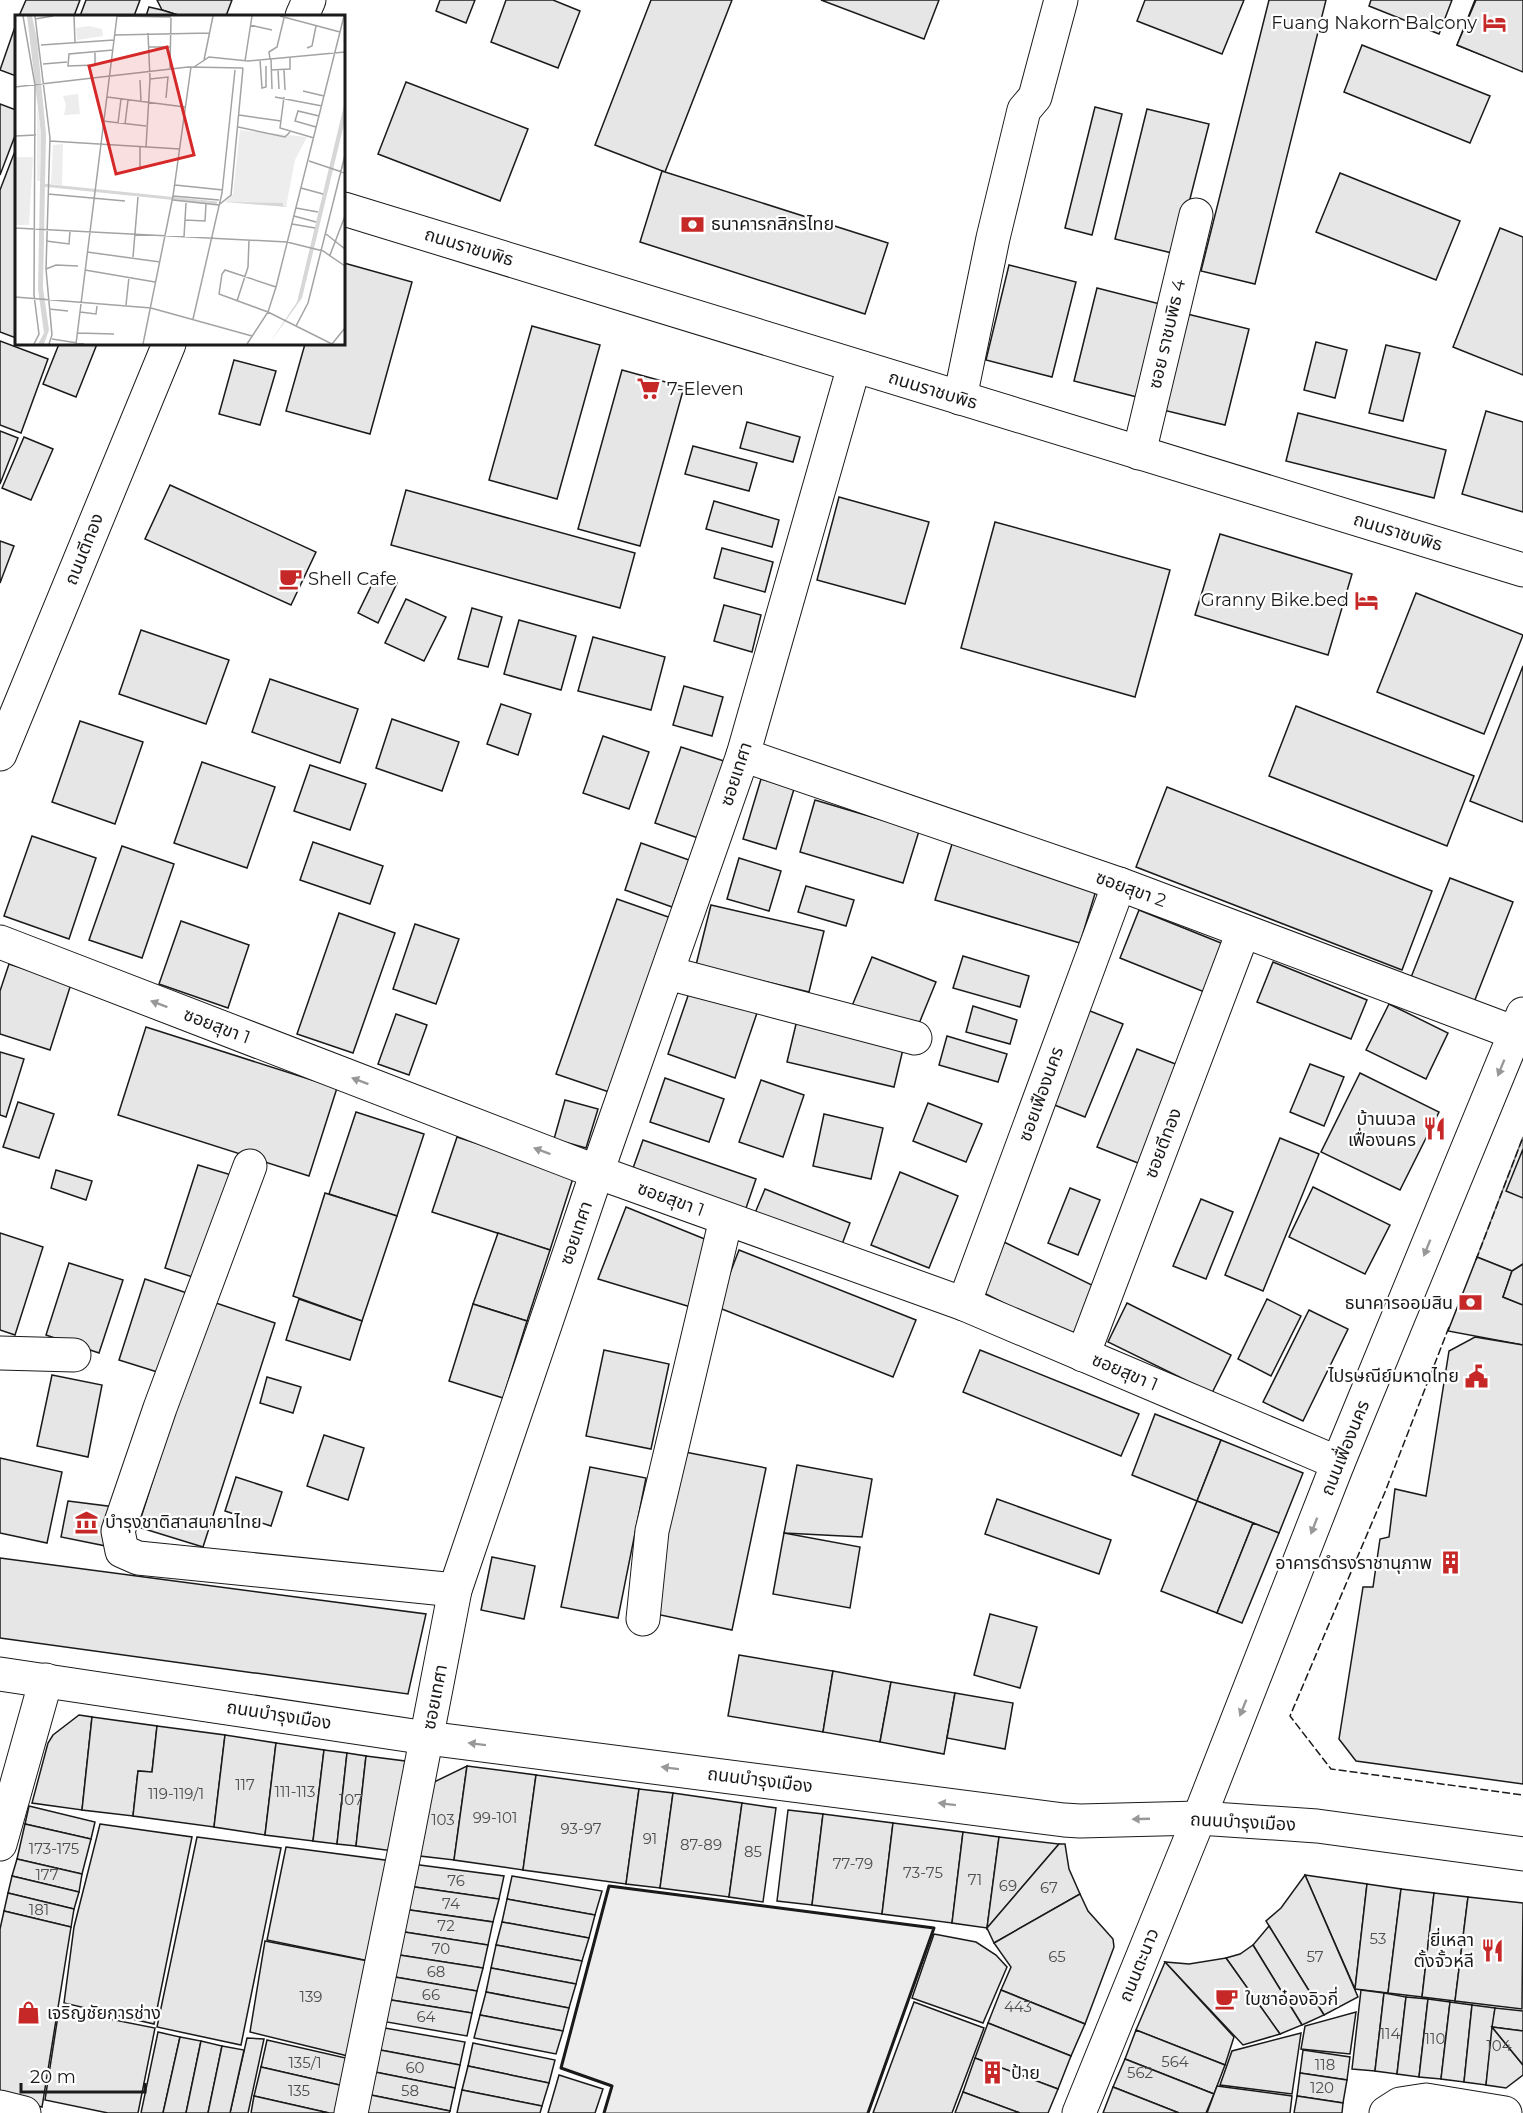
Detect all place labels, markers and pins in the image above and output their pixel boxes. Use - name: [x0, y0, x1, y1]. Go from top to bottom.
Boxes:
- hotel icon: Fuang Nakorn Balcony: [1482, 10, 1508, 36]
- place label: Fuang Nakorn Balcony: [1271, 12, 1477, 34]
- bank icon: ธนาคารกสิกรไทย: [680, 211, 706, 237]
- place label: ธนาคารกสิกรไทย: [711, 213, 834, 235]
- supermarket icon: 7-Eleven: [636, 376, 662, 402]
- place label: 7-Eleven: [667, 378, 744, 400]
- cafe icon: Shell Cafe: [277, 566, 303, 592]
- place label: Shell Cafe: [308, 568, 397, 590]
- hotel icon: Granny Bike.bed: [1354, 587, 1380, 613]
- place label: Granny Bike.bed: [1201, 589, 1349, 611]
- place label: บ้านนวล เฟื่องนคร: [1348, 1108, 1416, 1151]
- restaurant icon: บ้านนวล เฟื่องนคร: [1421, 1116, 1447, 1142]
- bank icon: ธนาคารออมสิน: [1458, 1290, 1484, 1316]
- place label: ธนาคารออมสิน: [1345, 1292, 1453, 1314]
- public building icon: ไปรษณีย์มหาดไทย: [1464, 1363, 1490, 1389]
- place label: ไปรษณีย์มหาดไทย: [1327, 1365, 1459, 1387]
- museum icon: บำรุงชาติสาสนายาไทย: [74, 1509, 100, 1535]
- place label: บำรุงชาติสาสนายาไทย: [105, 1511, 262, 1533]
- building icon: อาคารดำรงราชานุภาพ: [1437, 1550, 1463, 1576]
- place label: อาคารดำรงราชานุภาพ: [1275, 1552, 1432, 1574]
- place label: ยี่เหลา ตั้งจั้วหลี: [1414, 1927, 1474, 1972]
- restaurant icon: ยี่เหลา ตั้งจั้วหลี: [1479, 1937, 1505, 1963]
- cafe icon: ใบชาอ๋องอิวกี่: [1214, 1986, 1240, 2012]
- place label: ใบชาอ๋องอิวกี่: [1245, 1986, 1338, 2010]
- shop icon: เจริญชัยการช่าง: [16, 2000, 42, 2026]
- place label: เจริญชัยการช่าง: [47, 2002, 161, 2024]
- building icon: ป้าย: [980, 2060, 1006, 2086]
- place label: ป้าย: [1011, 2062, 1040, 2084]

